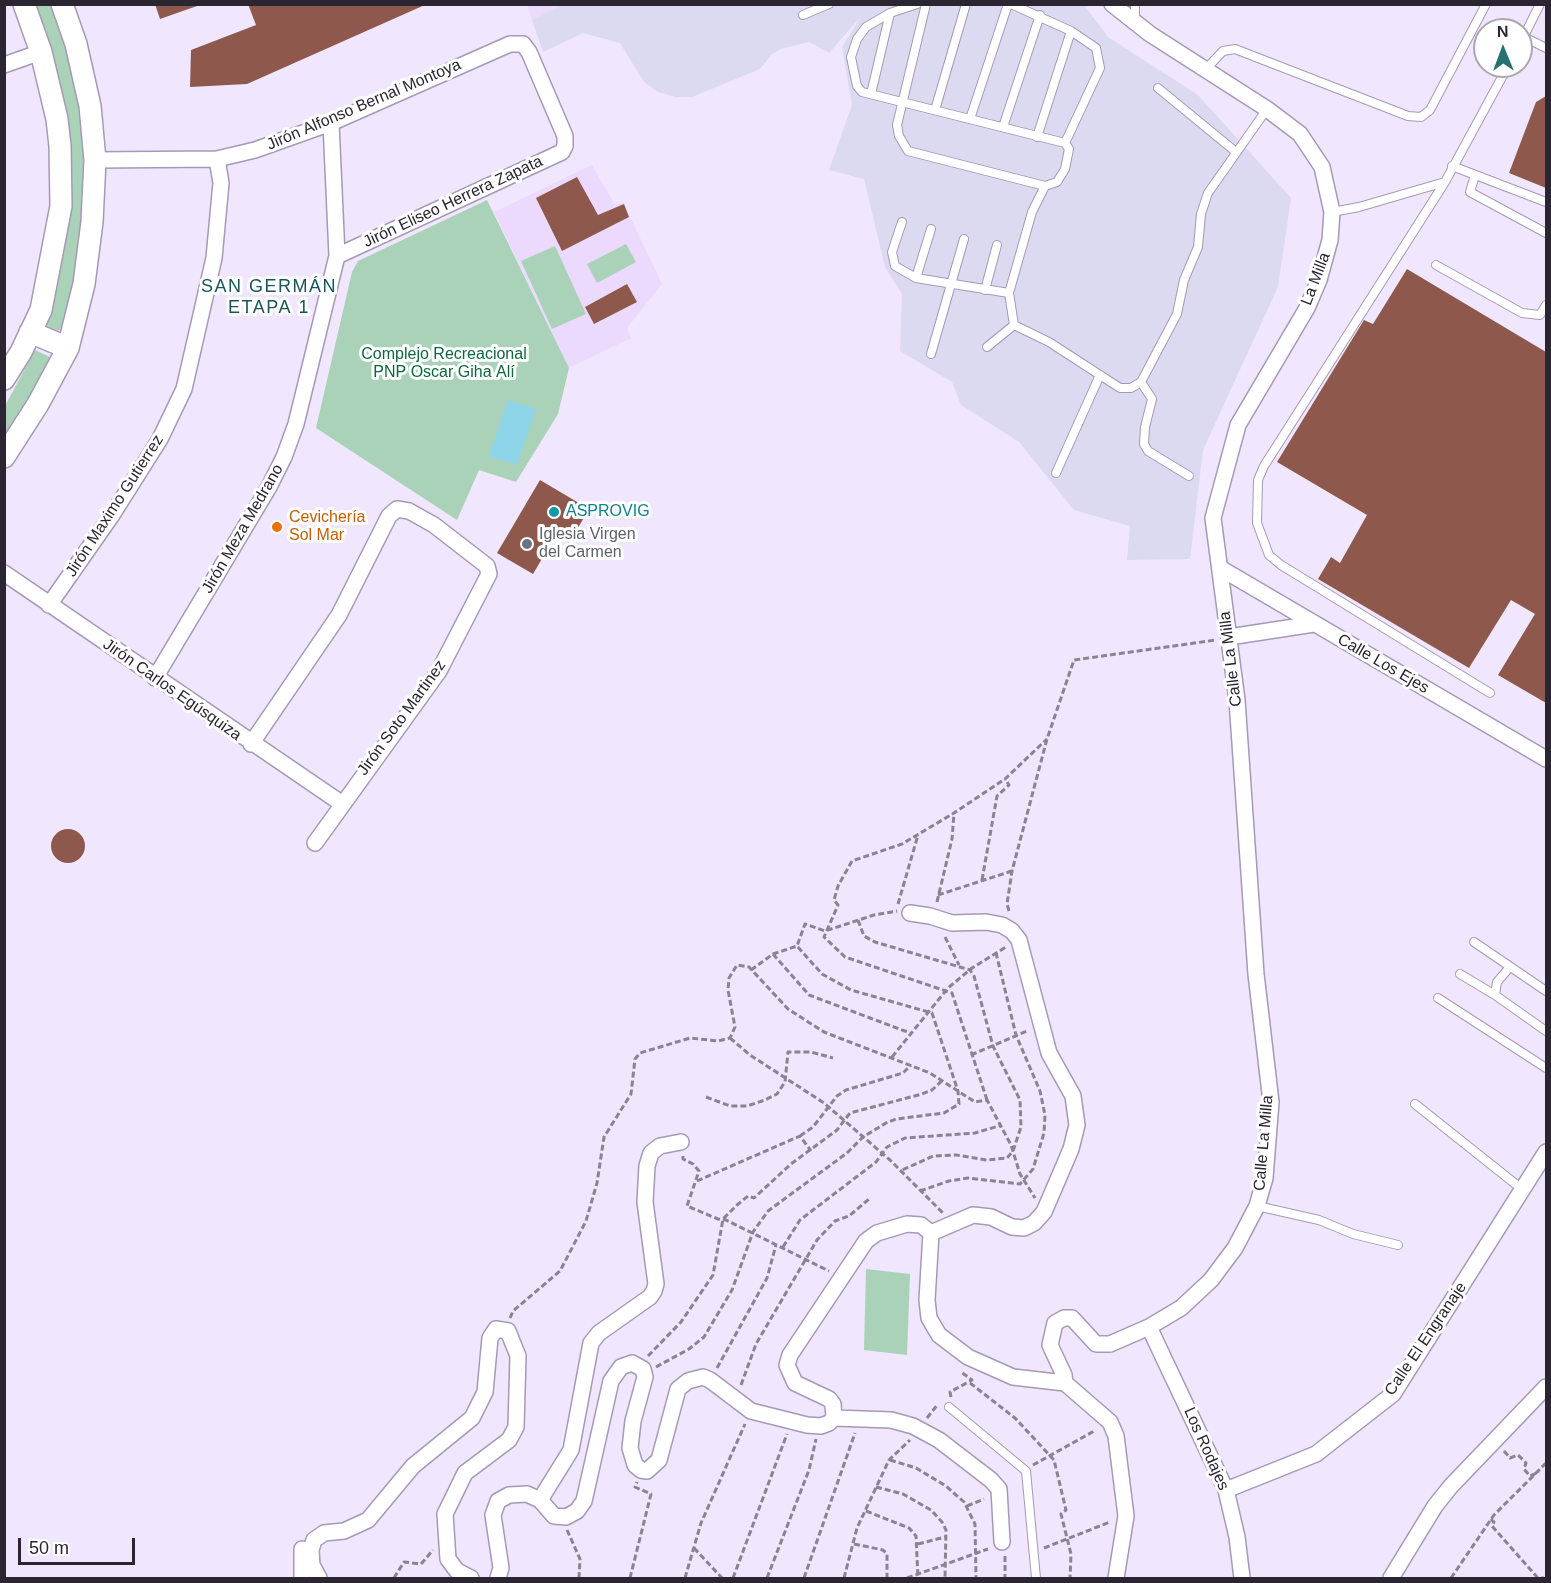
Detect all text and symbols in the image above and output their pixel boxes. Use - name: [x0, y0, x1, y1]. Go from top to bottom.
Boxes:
- north arrow: [1473, 18, 1533, 78]
- text: N: [1497, 23, 1509, 40]
- street label: Jirón Alfonso Bernal Montoya: [264, 55, 464, 155]
- street label: Jirón Eliseo Herrera Zapata: [360, 152, 546, 252]
- street label: La Milla: [1297, 250, 1335, 308]
- district label: SAN GERMÁN ETAPA 1: [201, 276, 337, 318]
- park label: Complejo Recreacional PNP Oscar Giha Alí: [361, 345, 527, 383]
- street label: Jirón Maximo Gutierrez: [62, 431, 168, 581]
- street label: Jirón Meza Medrano: [198, 461, 288, 597]
- place label: ASPROVIG: [566, 502, 650, 522]
- marker: ASPROVIG: [547, 505, 561, 519]
- place label: Cevichería Sol Mar: [289, 508, 365, 546]
- marker: Cevichería Sol Mar: [270, 520, 284, 534]
- place label: Iglesia Virgen del Carmen: [539, 525, 636, 563]
- marker: Iglesia Virgen del Carmen: [520, 537, 534, 551]
- street label: Calle La Milla: [1216, 610, 1246, 708]
- street label: Calle Los Ejes: [1334, 630, 1432, 698]
- street label: Jirón Carlos Egúsquiza: [99, 635, 245, 745]
- street label: Jirón Soto Martinez: [354, 657, 450, 779]
- street label: Calle La Milla: [1250, 1094, 1278, 1192]
- street label: Calle El Engranaje: [1381, 1279, 1471, 1399]
- street label: Los Rodajes: [1179, 1404, 1233, 1494]
- scale bar: [21, 1526, 138, 1564]
- text: 50 m: [29, 1538, 69, 1558]

